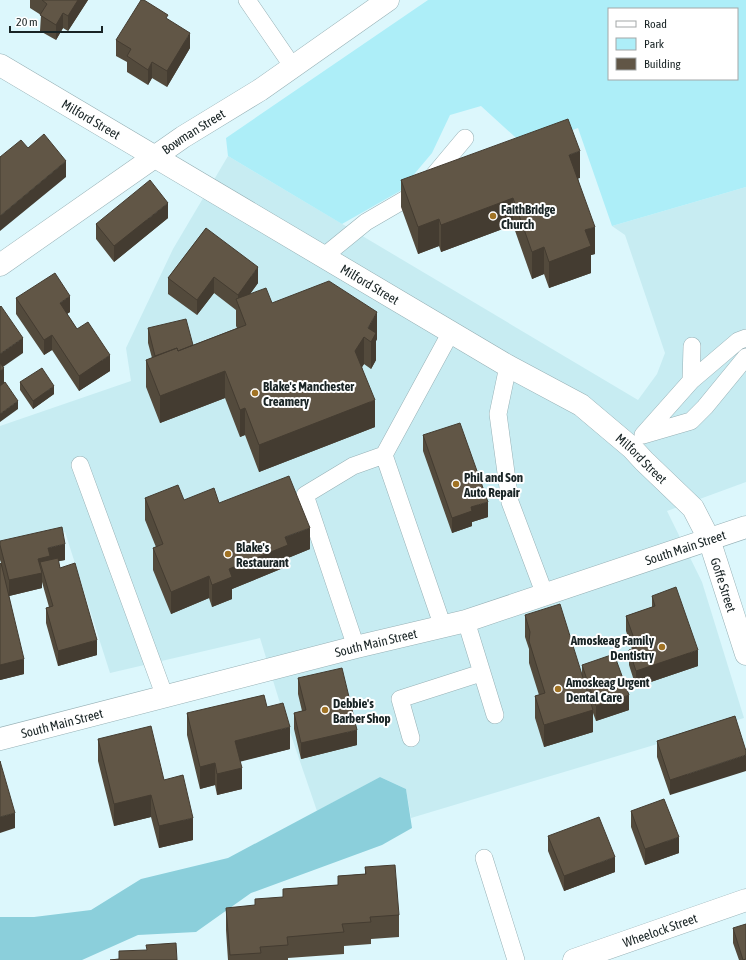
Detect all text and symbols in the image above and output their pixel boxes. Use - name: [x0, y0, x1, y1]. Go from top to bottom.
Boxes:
- scale bar: [10, 8, 102, 34]
- legend: [608, 8, 738, 80]
- text: 20 m: [16, 15, 38, 29]
- text: Road: [644, 17, 667, 31]
- text: Park: [644, 37, 665, 51]
- text: Building: [644, 57, 682, 71]
- street label: Milford Street: [59, 96, 123, 142]
- street label: Bowman Street: [159, 106, 228, 157]
- place label: FaithBridge Church: [501, 202, 556, 232]
- marker: FaithBridge Church: [488, 211, 498, 221]
- street label: Milford Street: [338, 261, 402, 307]
- place label: Blake's Manchester Creamery: [263, 379, 355, 409]
- marker: Blake's Manchester Creamery: [250, 388, 260, 398]
- street label: Milford Street: [613, 430, 670, 487]
- place label: Phil and Son Auto Repair: [463, 470, 523, 500]
- marker: Phil and Son Auto Repair: [451, 479, 461, 489]
- street label: South Main Street: [643, 527, 728, 568]
- place label: Blake's Restaurant: [236, 540, 289, 570]
- marker: Blake's Restaurant: [223, 549, 233, 559]
- street label: Goffe Street: [708, 556, 740, 614]
- street label: South Main Street: [333, 625, 419, 660]
- place label: Amoskeag Family Dentistry: [570, 633, 655, 663]
- marker: Amoskeag Family Dentistry: [657, 642, 667, 652]
- place label: Amoskeag Urgent Dental Care: [565, 675, 650, 705]
- marker: Amoskeag Urgent Dental Care: [553, 684, 563, 694]
- place label: Debbie's Barber Shop: [333, 696, 391, 726]
- street label: South Main Street: [19, 705, 105, 741]
- marker: Debbie's Barber Shop: [320, 705, 330, 715]
- street label: Wheelock Street: [621, 910, 699, 950]

